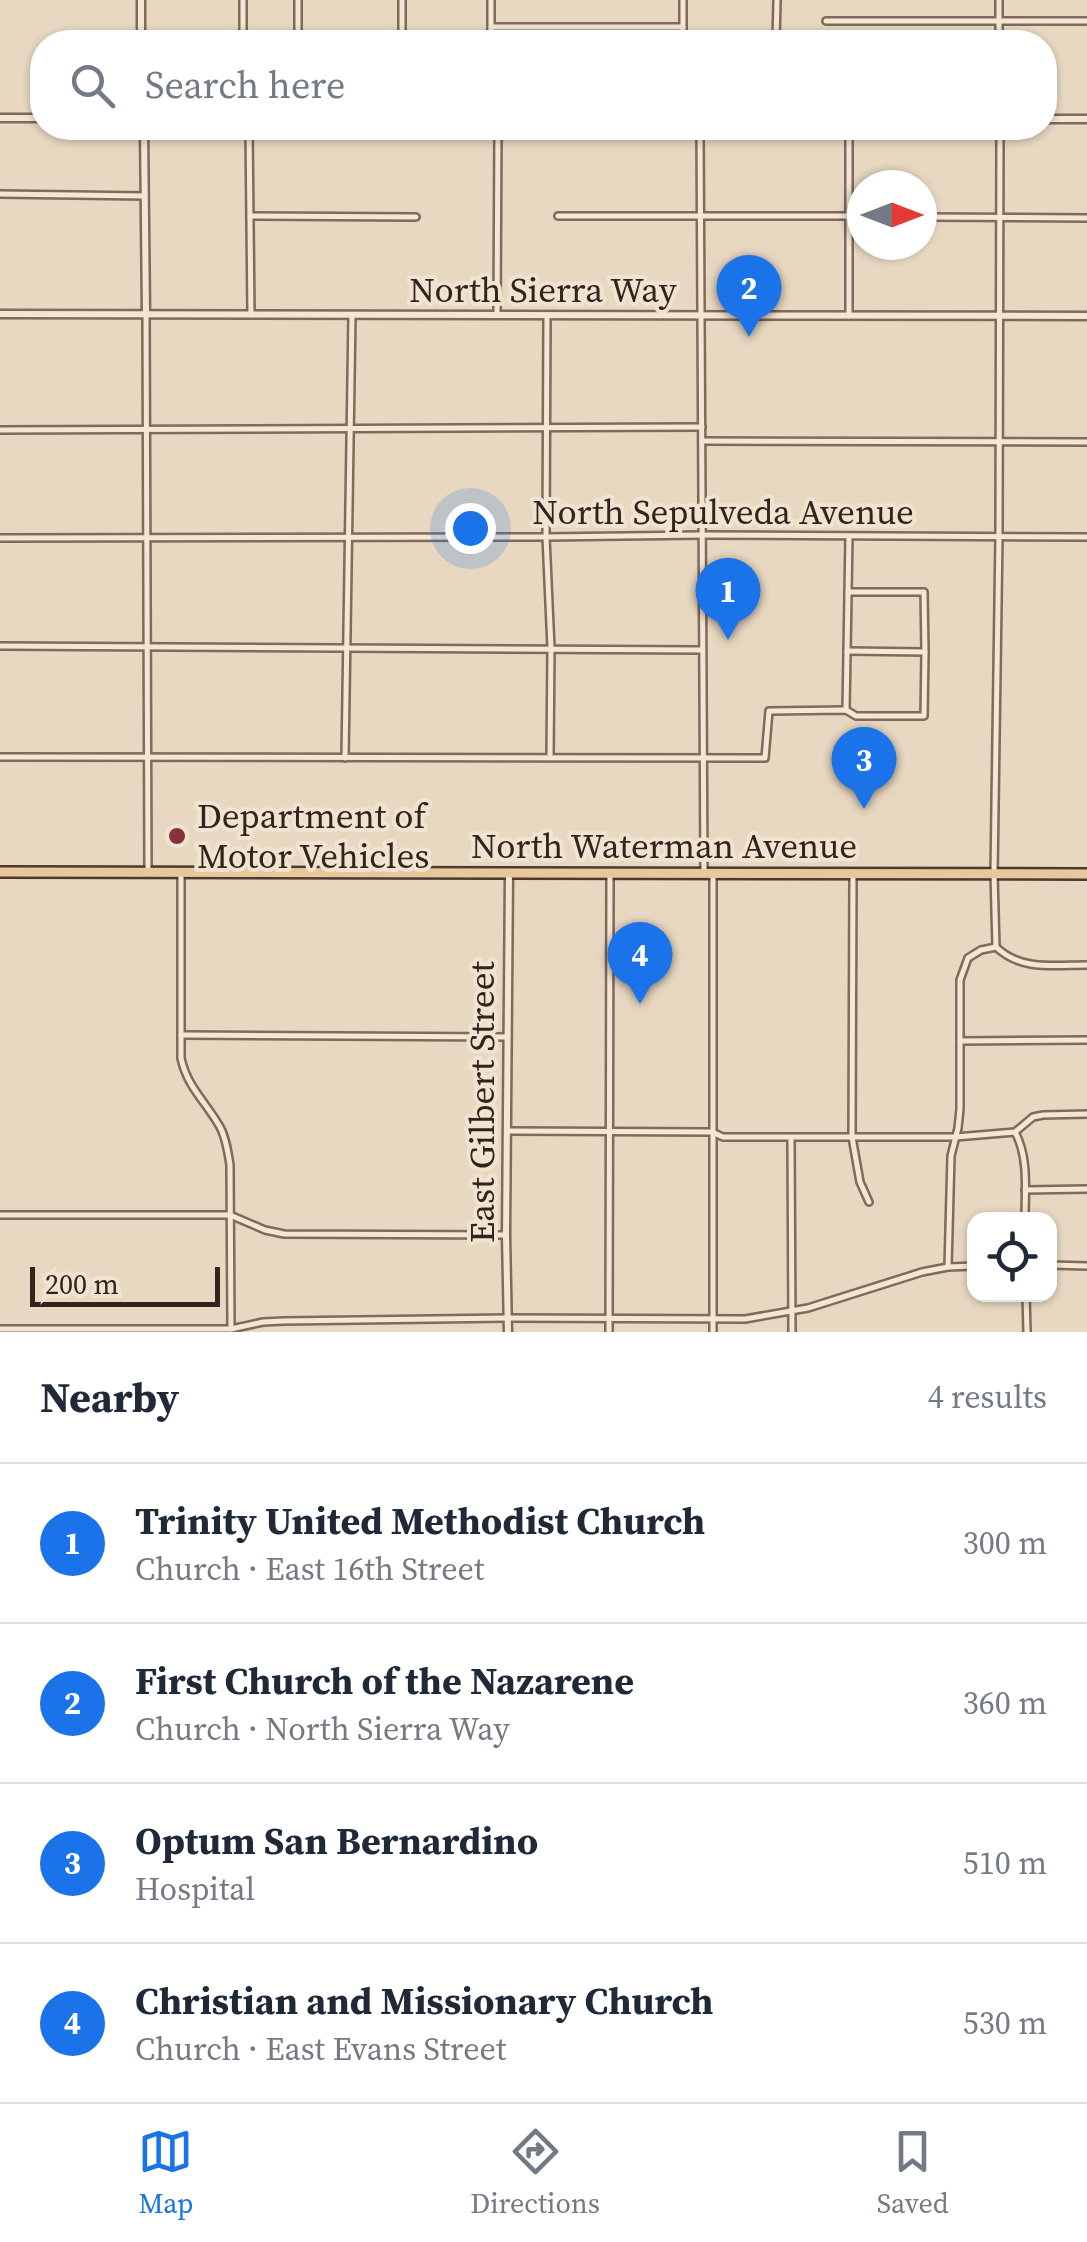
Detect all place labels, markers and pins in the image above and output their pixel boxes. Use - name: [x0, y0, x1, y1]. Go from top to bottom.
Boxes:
- pin: 2: [716, 255, 782, 337]
- pin: 1: [696, 558, 760, 640]
- pin: 3: [832, 726, 896, 809]
- place label: Department of Motor Vehicles: [197, 792, 429, 880]
- marker: Department of Motor Vehicles: [166, 825, 188, 847]
- pin: 4: [608, 922, 672, 1004]

